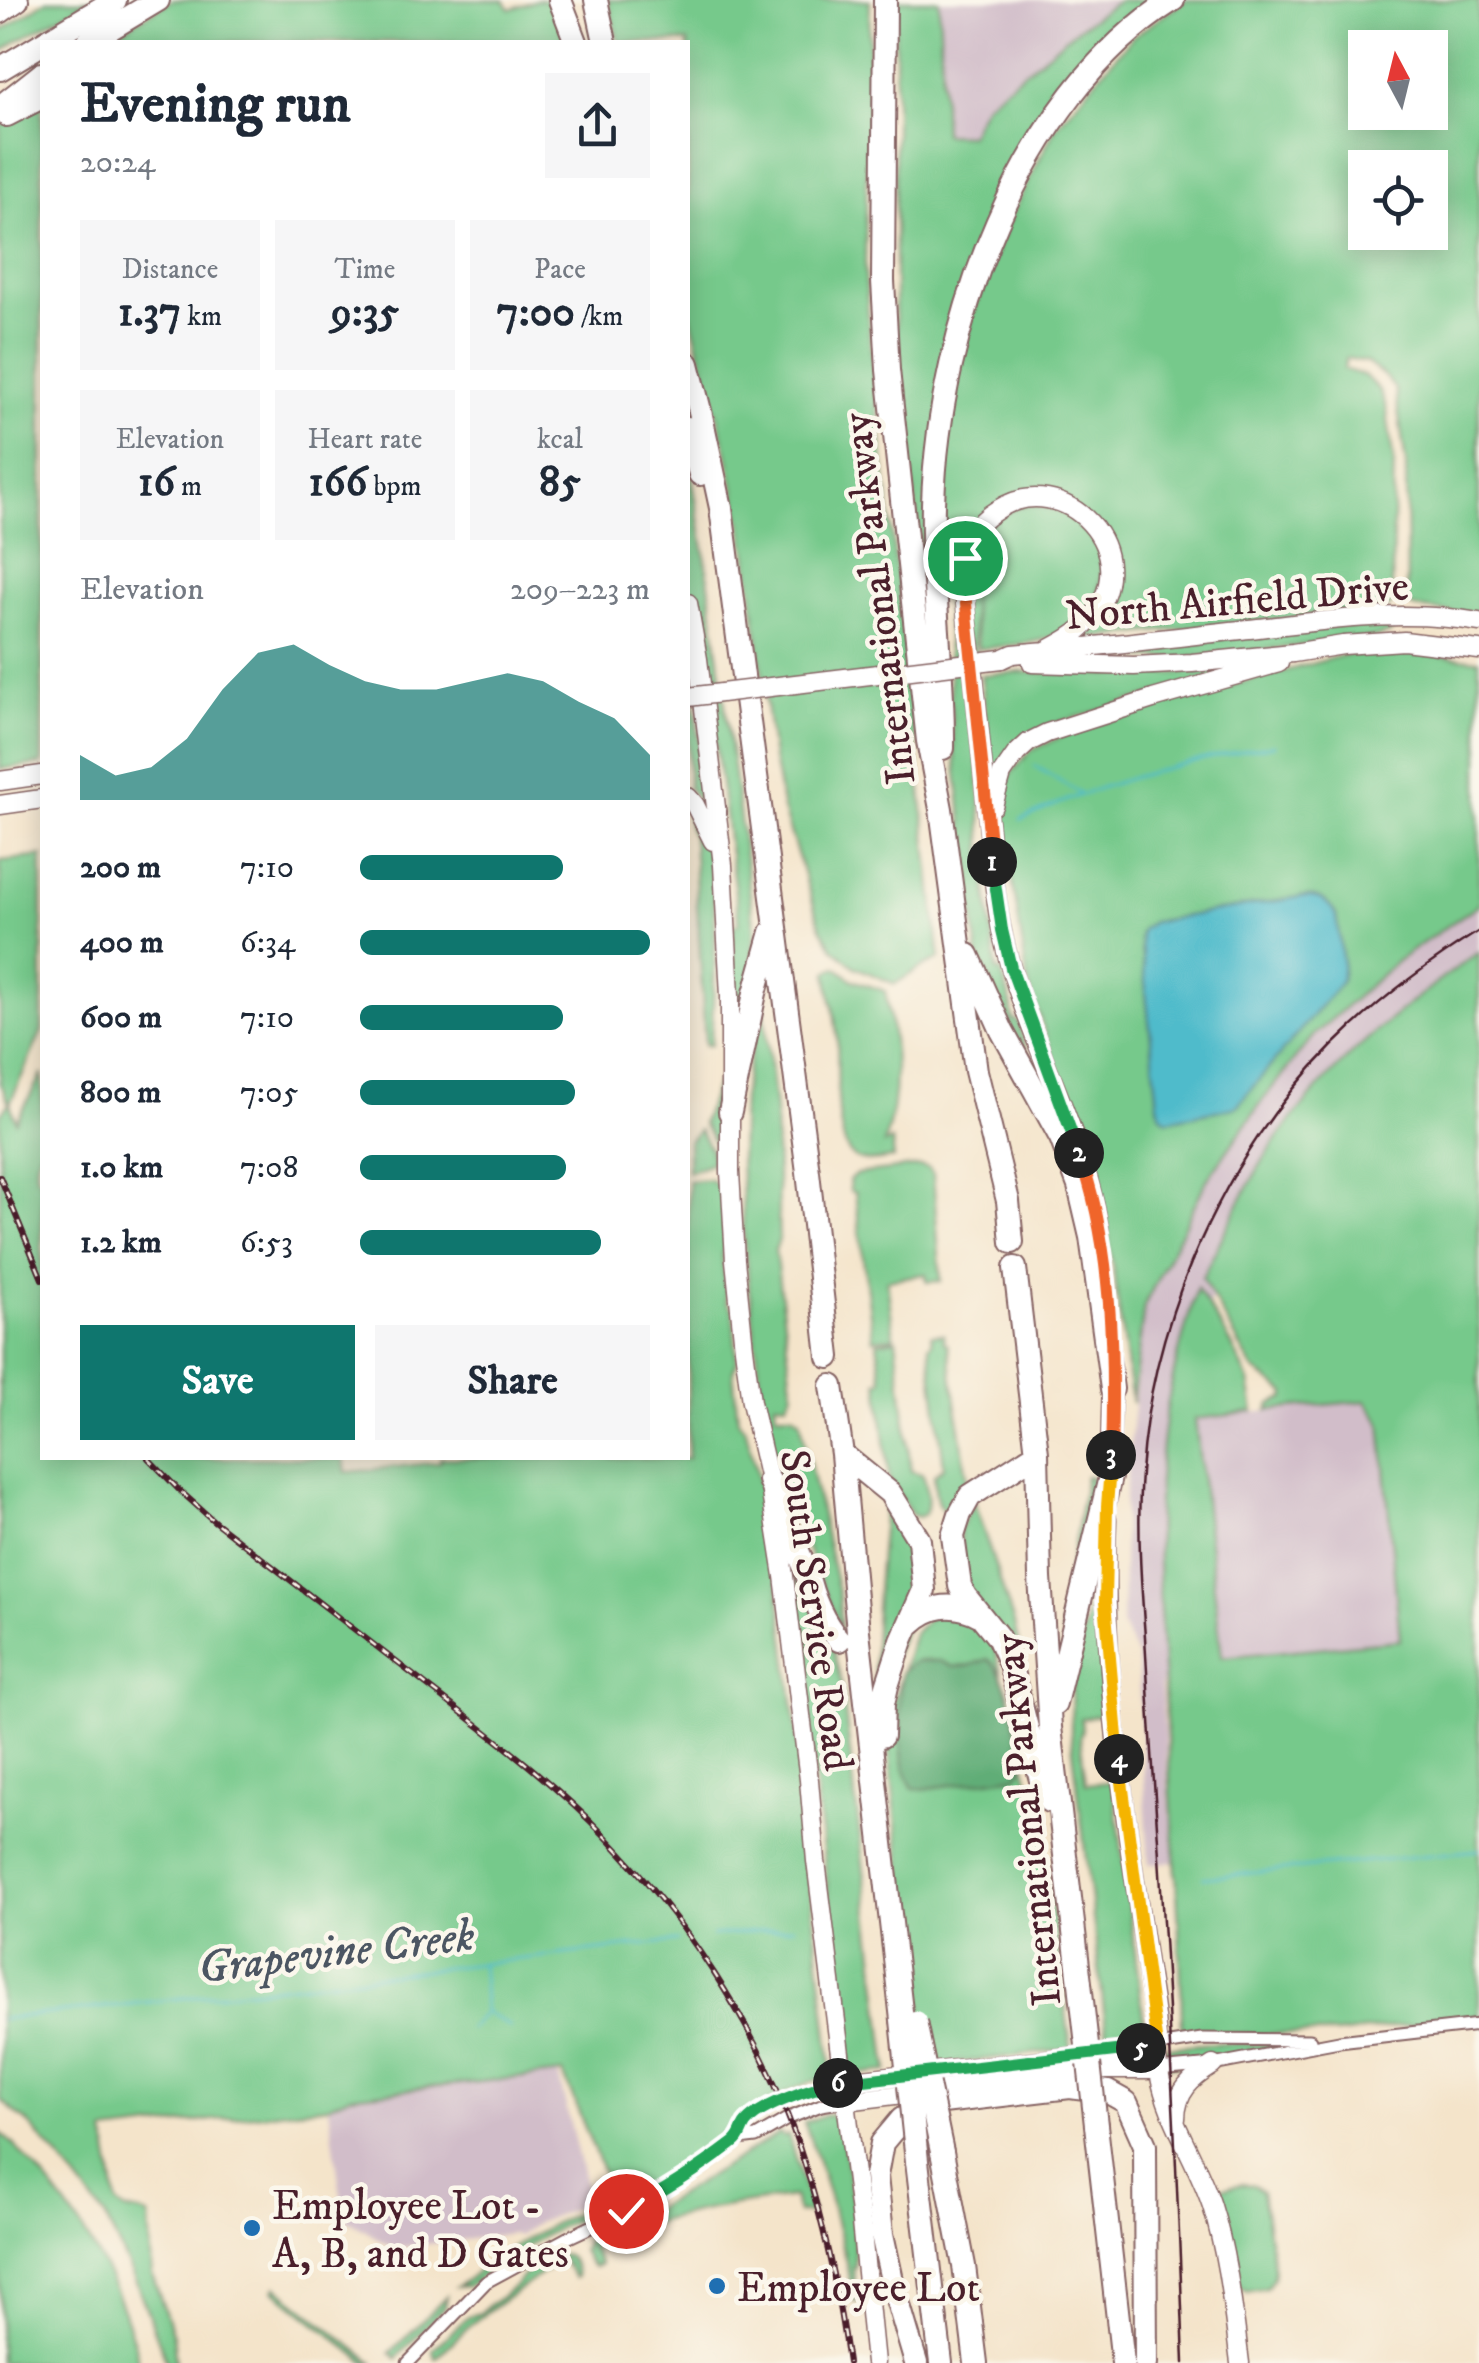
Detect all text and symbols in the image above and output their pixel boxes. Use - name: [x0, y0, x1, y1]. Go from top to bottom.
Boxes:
- north arrow: [1348, 30, 1448, 130]
- map controls: [1348, 30, 1448, 250]
- text: Evening run: [80, 71, 351, 140]
- button: share: [545, 73, 650, 178]
- text: 20:24: [80, 143, 155, 183]
- button: locate: [1348, 150, 1448, 250]
- text: Distance: [122, 252, 218, 287]
- text: Time: [335, 252, 395, 287]
- text: Pace: [534, 252, 586, 287]
- text: 1.37: [118, 287, 181, 339]
- text: 9:35: [331, 287, 399, 339]
- text: 7:00: [497, 287, 575, 339]
- text: km: [181, 299, 222, 334]
- text: /km: [575, 299, 623, 334]
- street label: International Parkway: [831, 409, 929, 788]
- text: Elevation: [116, 422, 224, 457]
- text: Heart rate: [308, 422, 422, 457]
- text: kcal: [537, 422, 583, 457]
- text: 16: [138, 457, 175, 509]
- text: 166: [308, 457, 367, 509]
- text: 85: [539, 457, 581, 509]
- text: m: [175, 469, 202, 504]
- text: bpm: [367, 469, 422, 504]
- pin: [923, 516, 1008, 601]
- icon: arrive: [938, 531, 993, 586]
- street label: North Airfield Drive: [1063, 561, 1411, 643]
- text: Elevation: [80, 570, 204, 610]
- text: 209–223 m: [510, 570, 650, 610]
- pin: 1: [967, 837, 1017, 887]
- text: 1: [987, 844, 997, 879]
- text: 200 m: [80, 848, 161, 888]
- text: 7:10: [240, 848, 294, 888]
- text: 400 m: [80, 923, 164, 963]
- text: 6:34: [240, 923, 295, 963]
- text: 600 m: [80, 998, 162, 1038]
- text: 7:10: [240, 998, 294, 1038]
- text: 800 m: [80, 1073, 161, 1113]
- text: 7:05: [240, 1073, 298, 1113]
- pin: 2: [1054, 1128, 1104, 1178]
- text: 2: [1072, 1135, 1086, 1170]
- text: 1.0 km: [80, 1148, 163, 1188]
- text: 7:08: [240, 1148, 298, 1188]
- text: 1.2 km: [80, 1223, 162, 1263]
- text: 6:53: [240, 1223, 293, 1263]
- button: Save: [80, 1325, 355, 1440]
- button: Share: [375, 1325, 650, 1440]
- pin: 3: [1086, 1430, 1136, 1480]
- text: 3: [1106, 1437, 1116, 1472]
- street label: South Service Road: [767, 1447, 863, 1774]
- street label: International Parkway: [983, 1630, 1074, 2008]
- pin: 4: [1094, 1734, 1144, 1784]
- text: 4: [1111, 1741, 1127, 1776]
- water label: Grapevine Creek: [195, 1908, 478, 1998]
- pin: 5: [1116, 2023, 1166, 2073]
- text: 5: [1134, 2030, 1148, 2065]
- pin: 6: [813, 2058, 863, 2108]
- text: 6: [831, 2065, 845, 2100]
- pin: [584, 2169, 669, 2254]
- place label: Employee Lot - A, B, and D Gates: [272, 2181, 569, 2281]
- icon: check: [599, 2184, 654, 2239]
- marker: Employee Lot - A, B, and D Gates: [241, 2217, 263, 2239]
- place label: Employee Lot: [737, 2263, 980, 2315]
- marker: Employee Lot: [706, 2275, 728, 2297]

